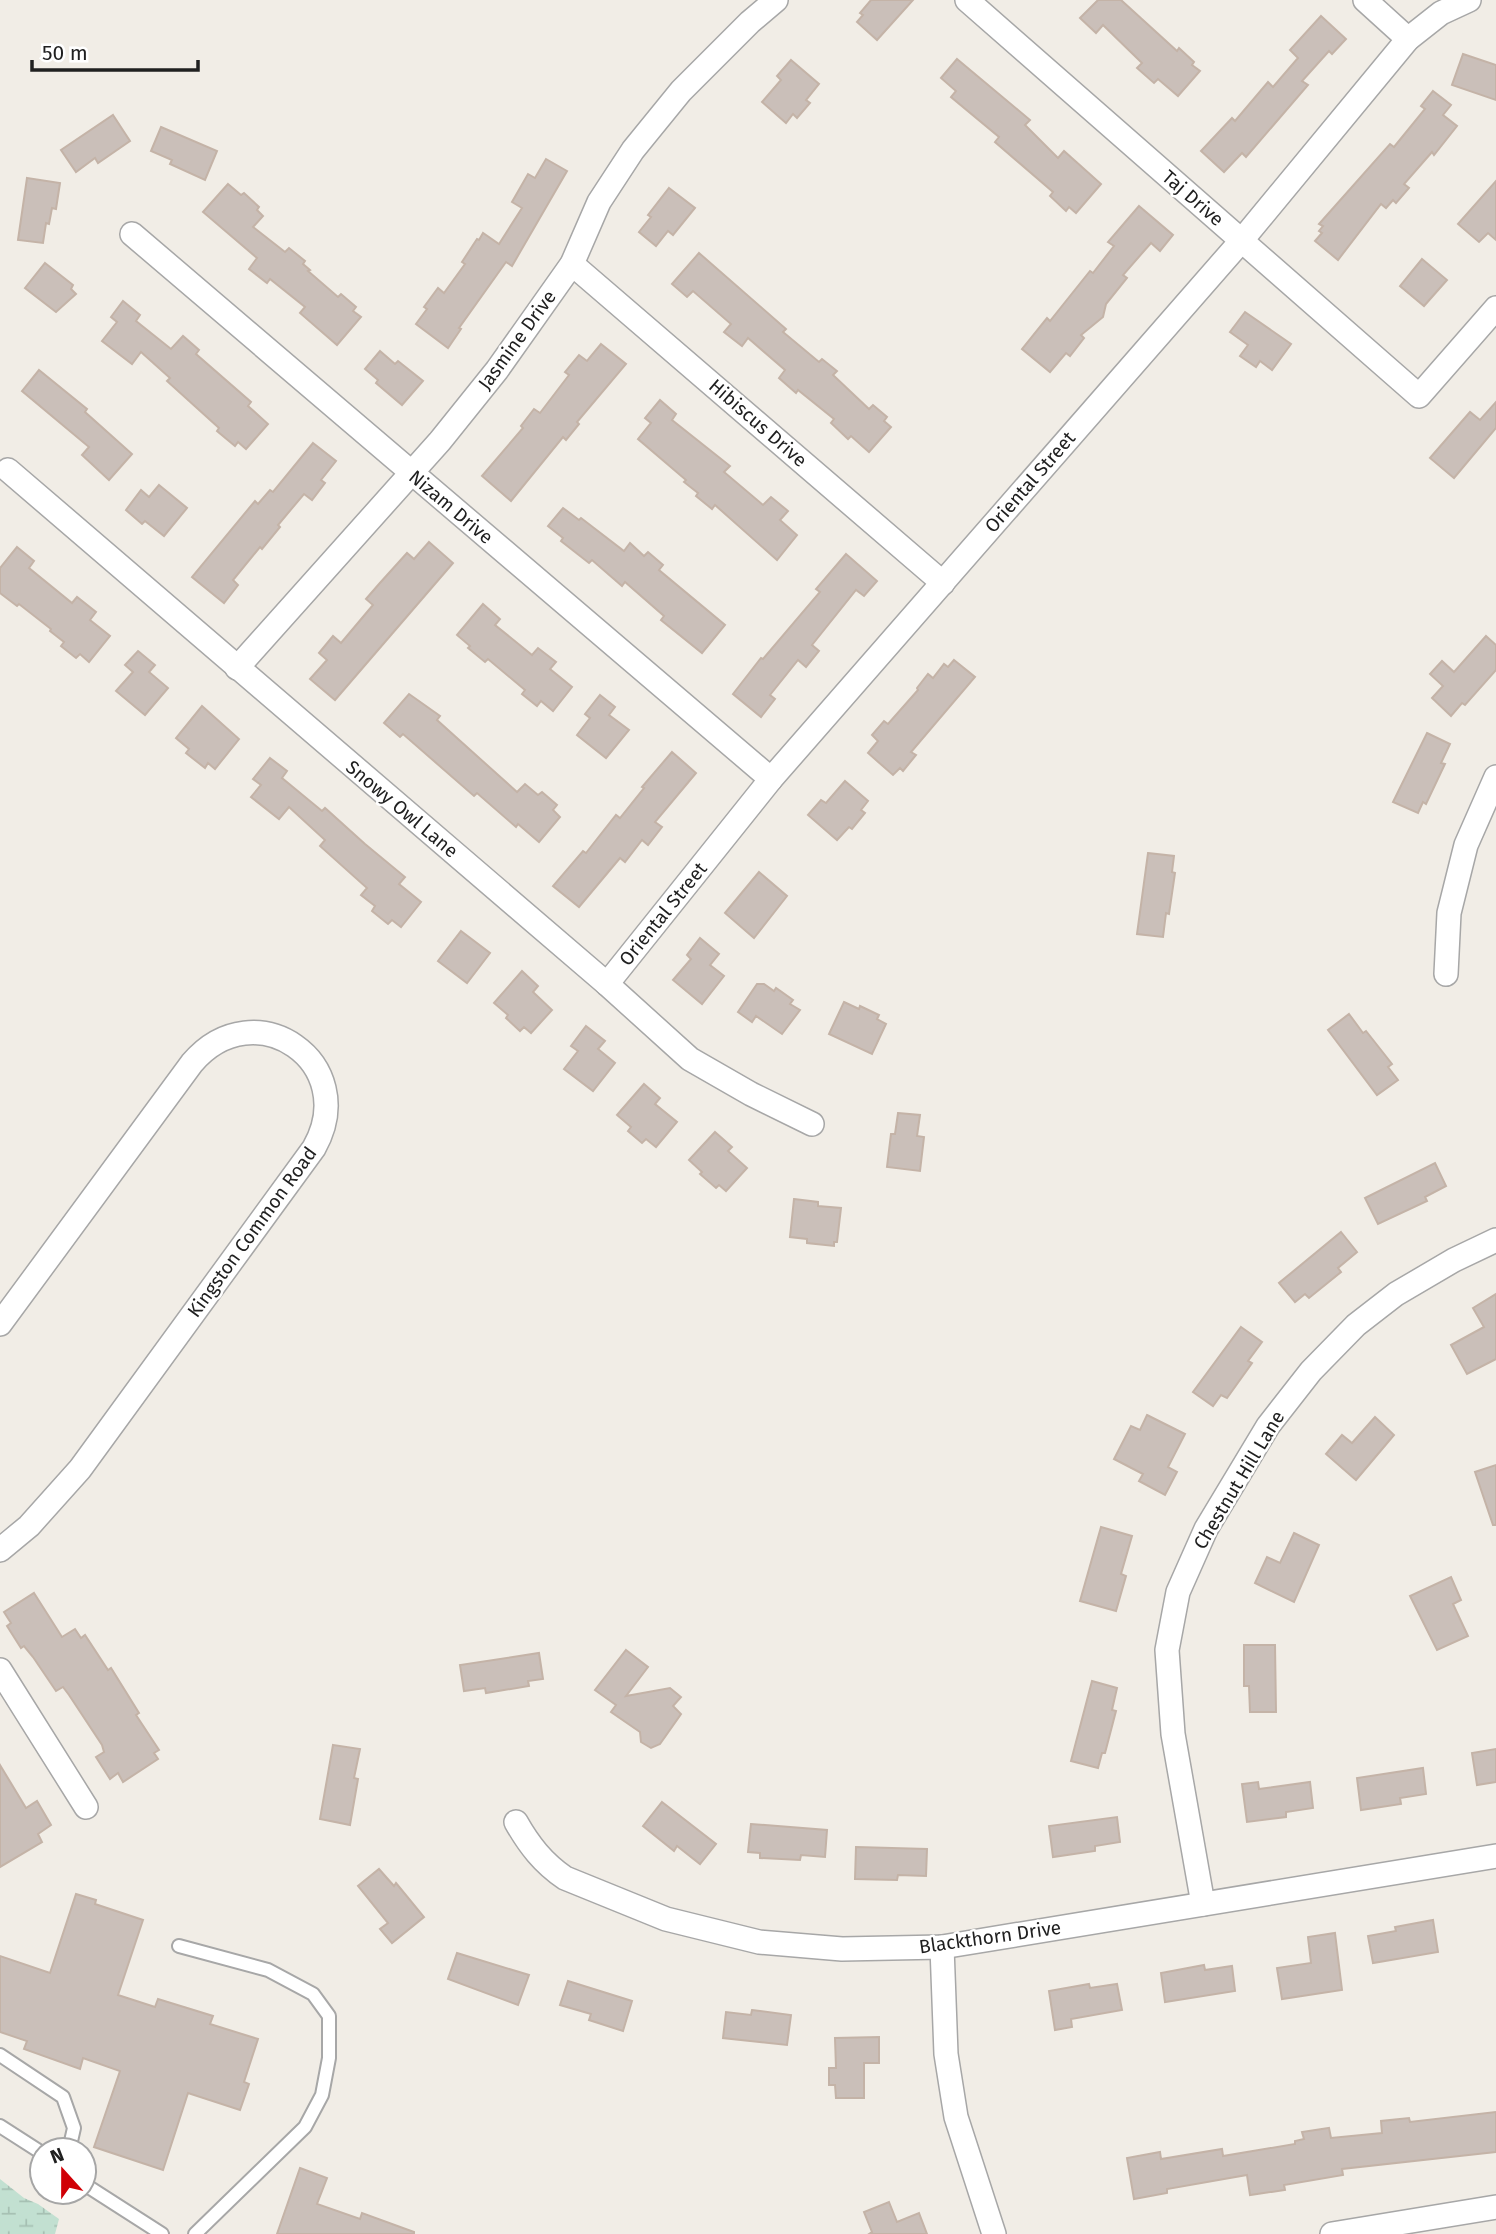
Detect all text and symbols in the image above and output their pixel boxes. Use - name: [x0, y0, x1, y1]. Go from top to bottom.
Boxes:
- scale bar: [32, 28, 198, 72]
- text: 50 m: [42, 40, 88, 66]
- street label: Taj Drive: [1158, 165, 1228, 231]
- street label: Jasmine Drive: [473, 286, 561, 394]
- street label: Hibiscus Drive: [704, 374, 812, 472]
- street label: Oriental Street: [980, 427, 1080, 537]
- street label: Nizam Drive: [404, 465, 498, 549]
- street label: Snowy Owl Lane: [341, 755, 463, 863]
- street label: Oriental Street: [614, 858, 712, 970]
- street label: Kingston Common Road: [182, 1142, 322, 1322]
- street label: Chestnut Hill Lane: [1189, 1407, 1289, 1553]
- street label: Blackthorn Drive: [917, 1916, 1063, 1958]
- north arrow: [28, 2136, 98, 2206]
- text: N: [47, 2143, 67, 2169]

